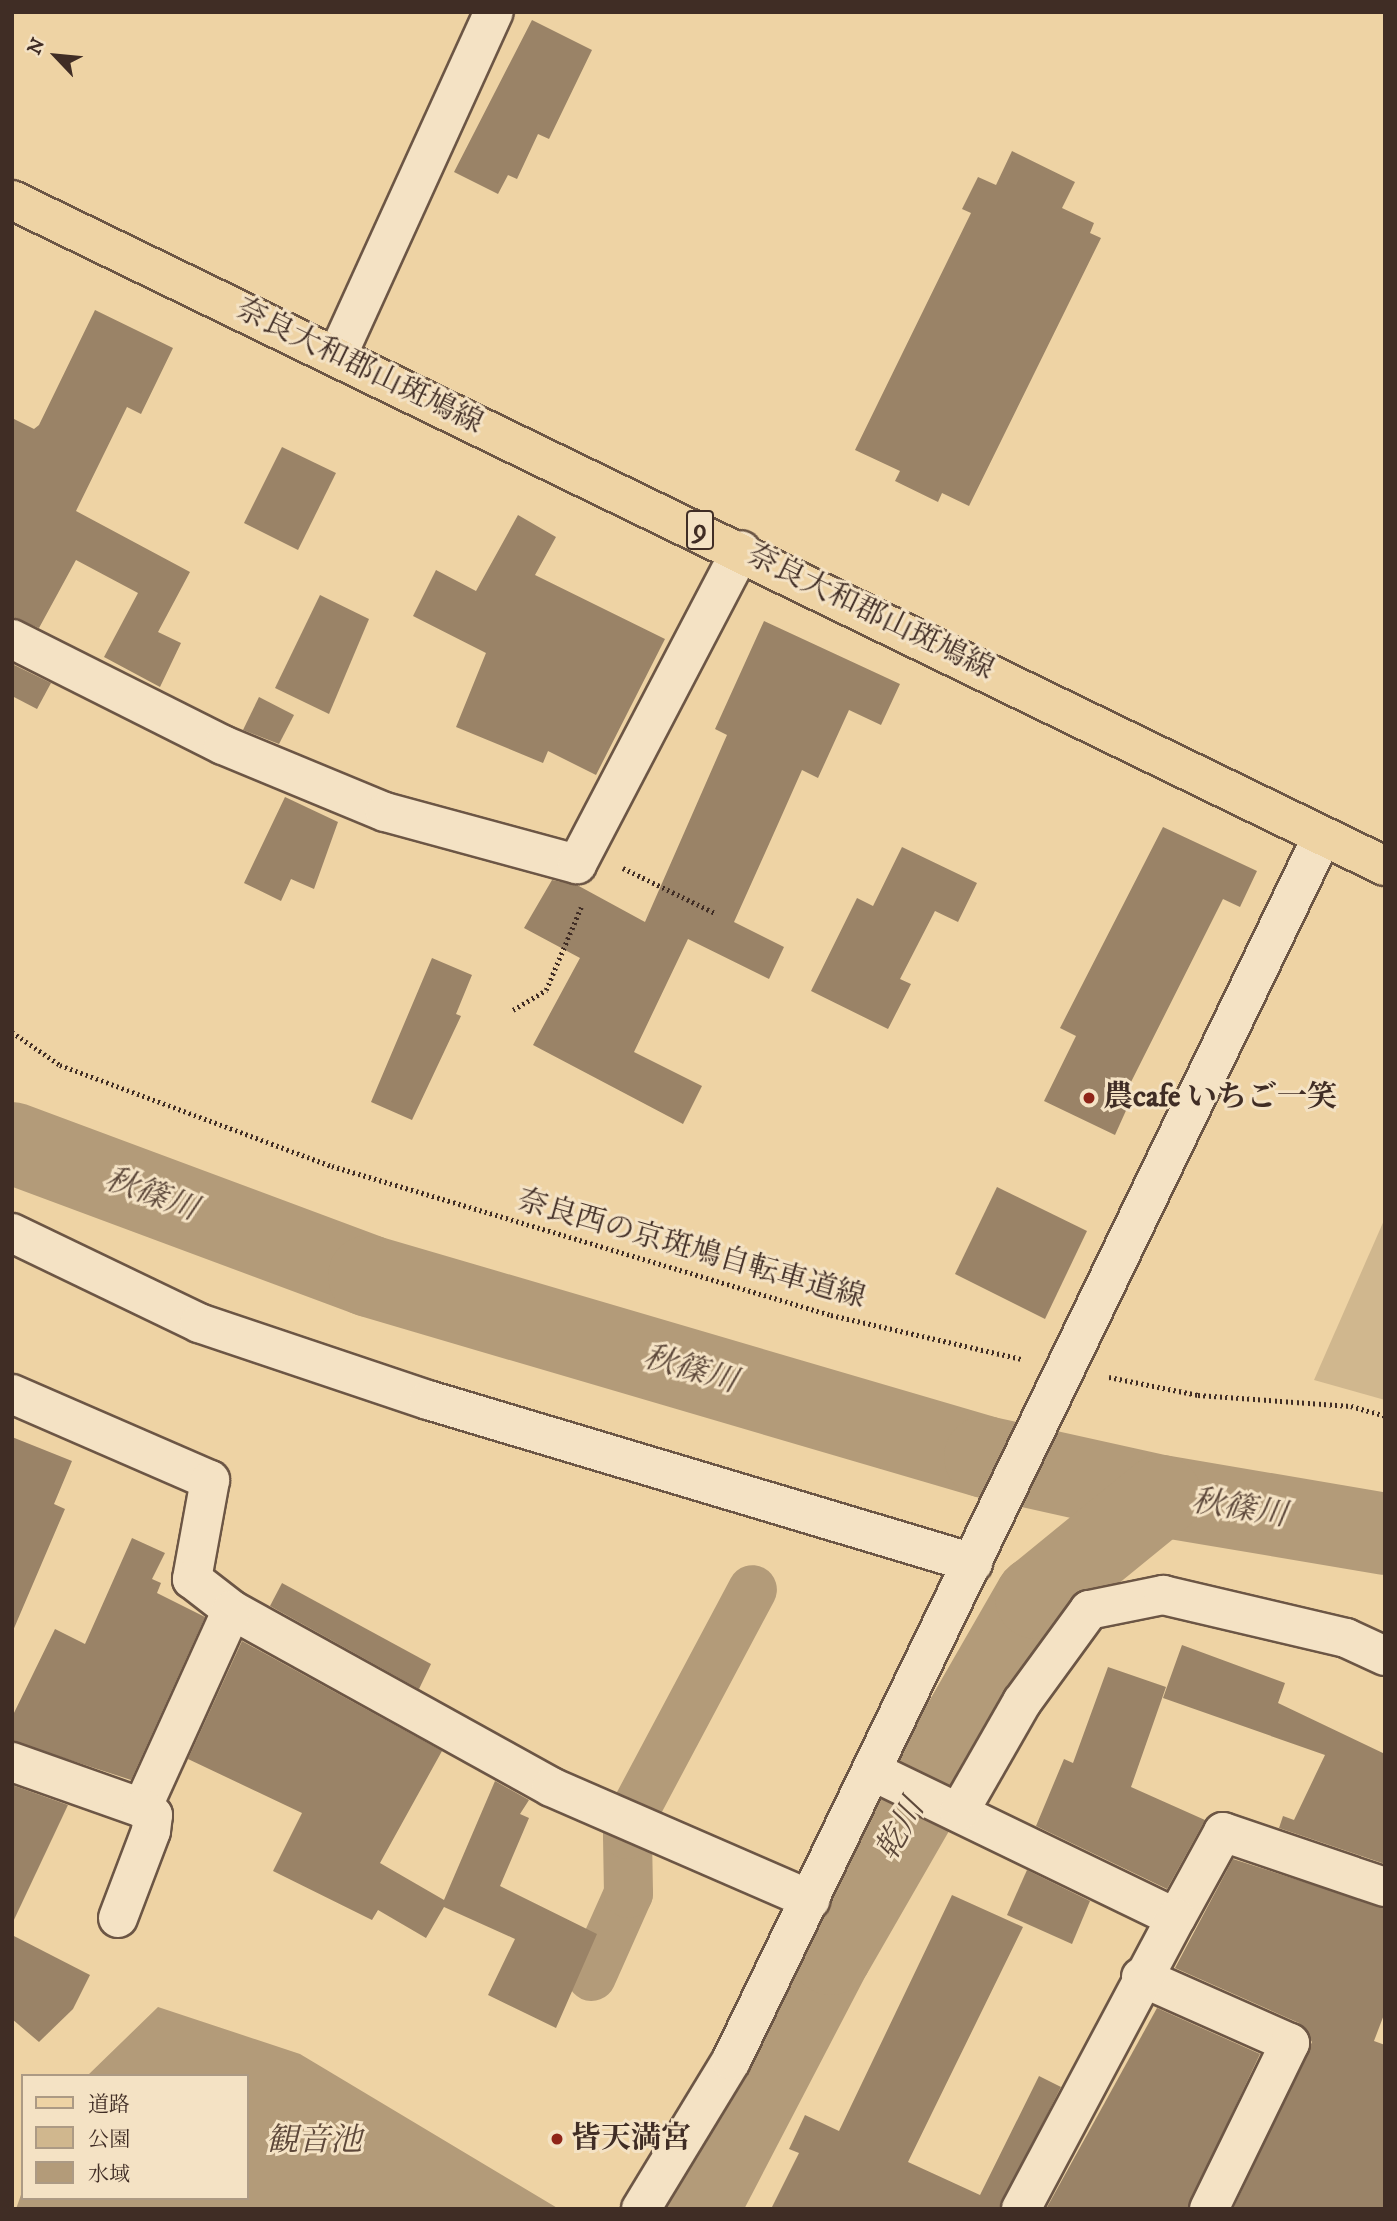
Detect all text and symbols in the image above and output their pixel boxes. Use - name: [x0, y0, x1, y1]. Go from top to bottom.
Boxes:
- north arrow: [21, 21, 91, 91]
- text: N: [23, 35, 50, 59]
- street label: 奈良大和郡山斑鳩線: [230, 292, 488, 442]
- road number: 9: [686, 505, 714, 554]
- street label: 奈良大和郡山斑鳩線: [741, 538, 999, 688]
- place label: 農cafe いちご一笑: [1103, 1080, 1337, 1116]
- marker: 農cafe いちご一笑: [1081, 1090, 1097, 1106]
- water label: 秋篠川: [99, 1161, 203, 1229]
- street label: 奈良西の京斑鳩自転車道線: [513, 1183, 869, 1317]
- water label: 秋篠川: [639, 1338, 741, 1402]
- water label: 秋篠川: [1189, 1483, 1289, 1535]
- water label: 乾川: [869, 1793, 933, 1867]
- legend: [21, 2074, 248, 2200]
- text: 道路: [88, 2092, 130, 2118]
- place label: 皆天満宮: [571, 2121, 691, 2157]
- water label: 観音池: [266, 2122, 362, 2160]
- text: 公園: [88, 2127, 130, 2153]
- marker: 皆天満宮: [549, 2131, 565, 2147]
- text: 水域: [88, 2162, 130, 2188]

